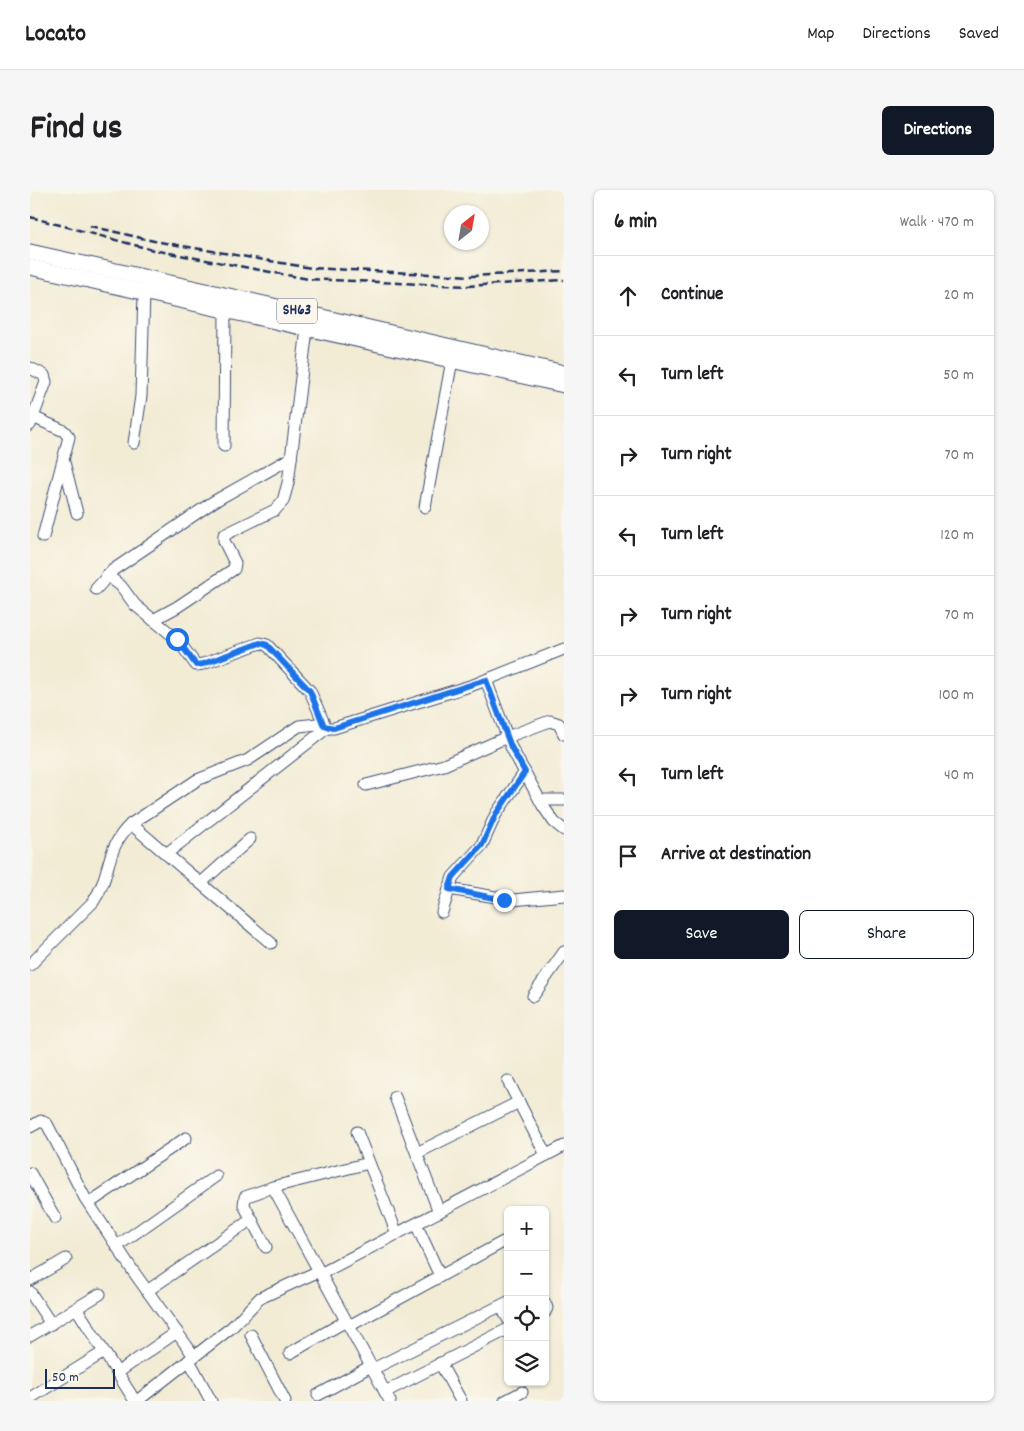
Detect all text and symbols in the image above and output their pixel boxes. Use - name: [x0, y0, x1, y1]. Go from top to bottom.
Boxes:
- text: Locato: [25, 18, 86, 52]
- text: Map: [807, 22, 834, 47]
- text: Directions: [862, 22, 931, 47]
- text: Saved: [959, 22, 999, 47]
- text: Find us: [30, 105, 122, 155]
- button: Directions: [882, 106, 994, 155]
- north arrow: [444, 205, 489, 250]
- text: 6 min: [614, 208, 657, 238]
- text: Walk · 470 m: [900, 211, 974, 234]
- icon: ahead: [614, 282, 642, 310]
- text: Continue: [661, 282, 723, 309]
- text: 20 m: [944, 284, 974, 307]
- road number: SH63: [277, 298, 317, 324]
- icon: left: [614, 362, 642, 390]
- text: Turn left: [661, 362, 724, 389]
- text: 50 m: [943, 364, 974, 387]
- icon: right: [614, 442, 642, 470]
- text: Turn right: [661, 442, 732, 469]
- text: 70 m: [944, 444, 974, 467]
- icon: left: [614, 522, 642, 550]
- text: Turn left: [661, 522, 724, 549]
- text: 120 m: [940, 524, 974, 547]
- icon: right: [614, 602, 642, 630]
- text: Turn right: [661, 602, 732, 629]
- text: 70 m: [944, 604, 974, 627]
- route start: [166, 628, 189, 651]
- icon: right: [614, 682, 642, 710]
- text: Turn right: [661, 682, 732, 709]
- text: 100 m: [938, 684, 974, 707]
- icon: left: [614, 762, 642, 790]
- text: Turn left: [661, 762, 724, 789]
- text: 40 m: [944, 764, 974, 787]
- icon: arrive: [614, 842, 642, 870]
- text: Arrive at destination: [661, 842, 811, 869]
- route end: [493, 889, 516, 912]
- button: Save: [614, 910, 789, 959]
- button: Share: [799, 910, 974, 959]
- map controls: [504, 1206, 549, 1386]
- button: +: [504, 1206, 549, 1251]
- button: −: [504, 1251, 549, 1296]
- button: locate: [504, 1296, 549, 1341]
- button: layers: [504, 1341, 549, 1386]
- scale bar: [45, 1366, 115, 1389]
- text: 50 m: [52, 1368, 79, 1388]

